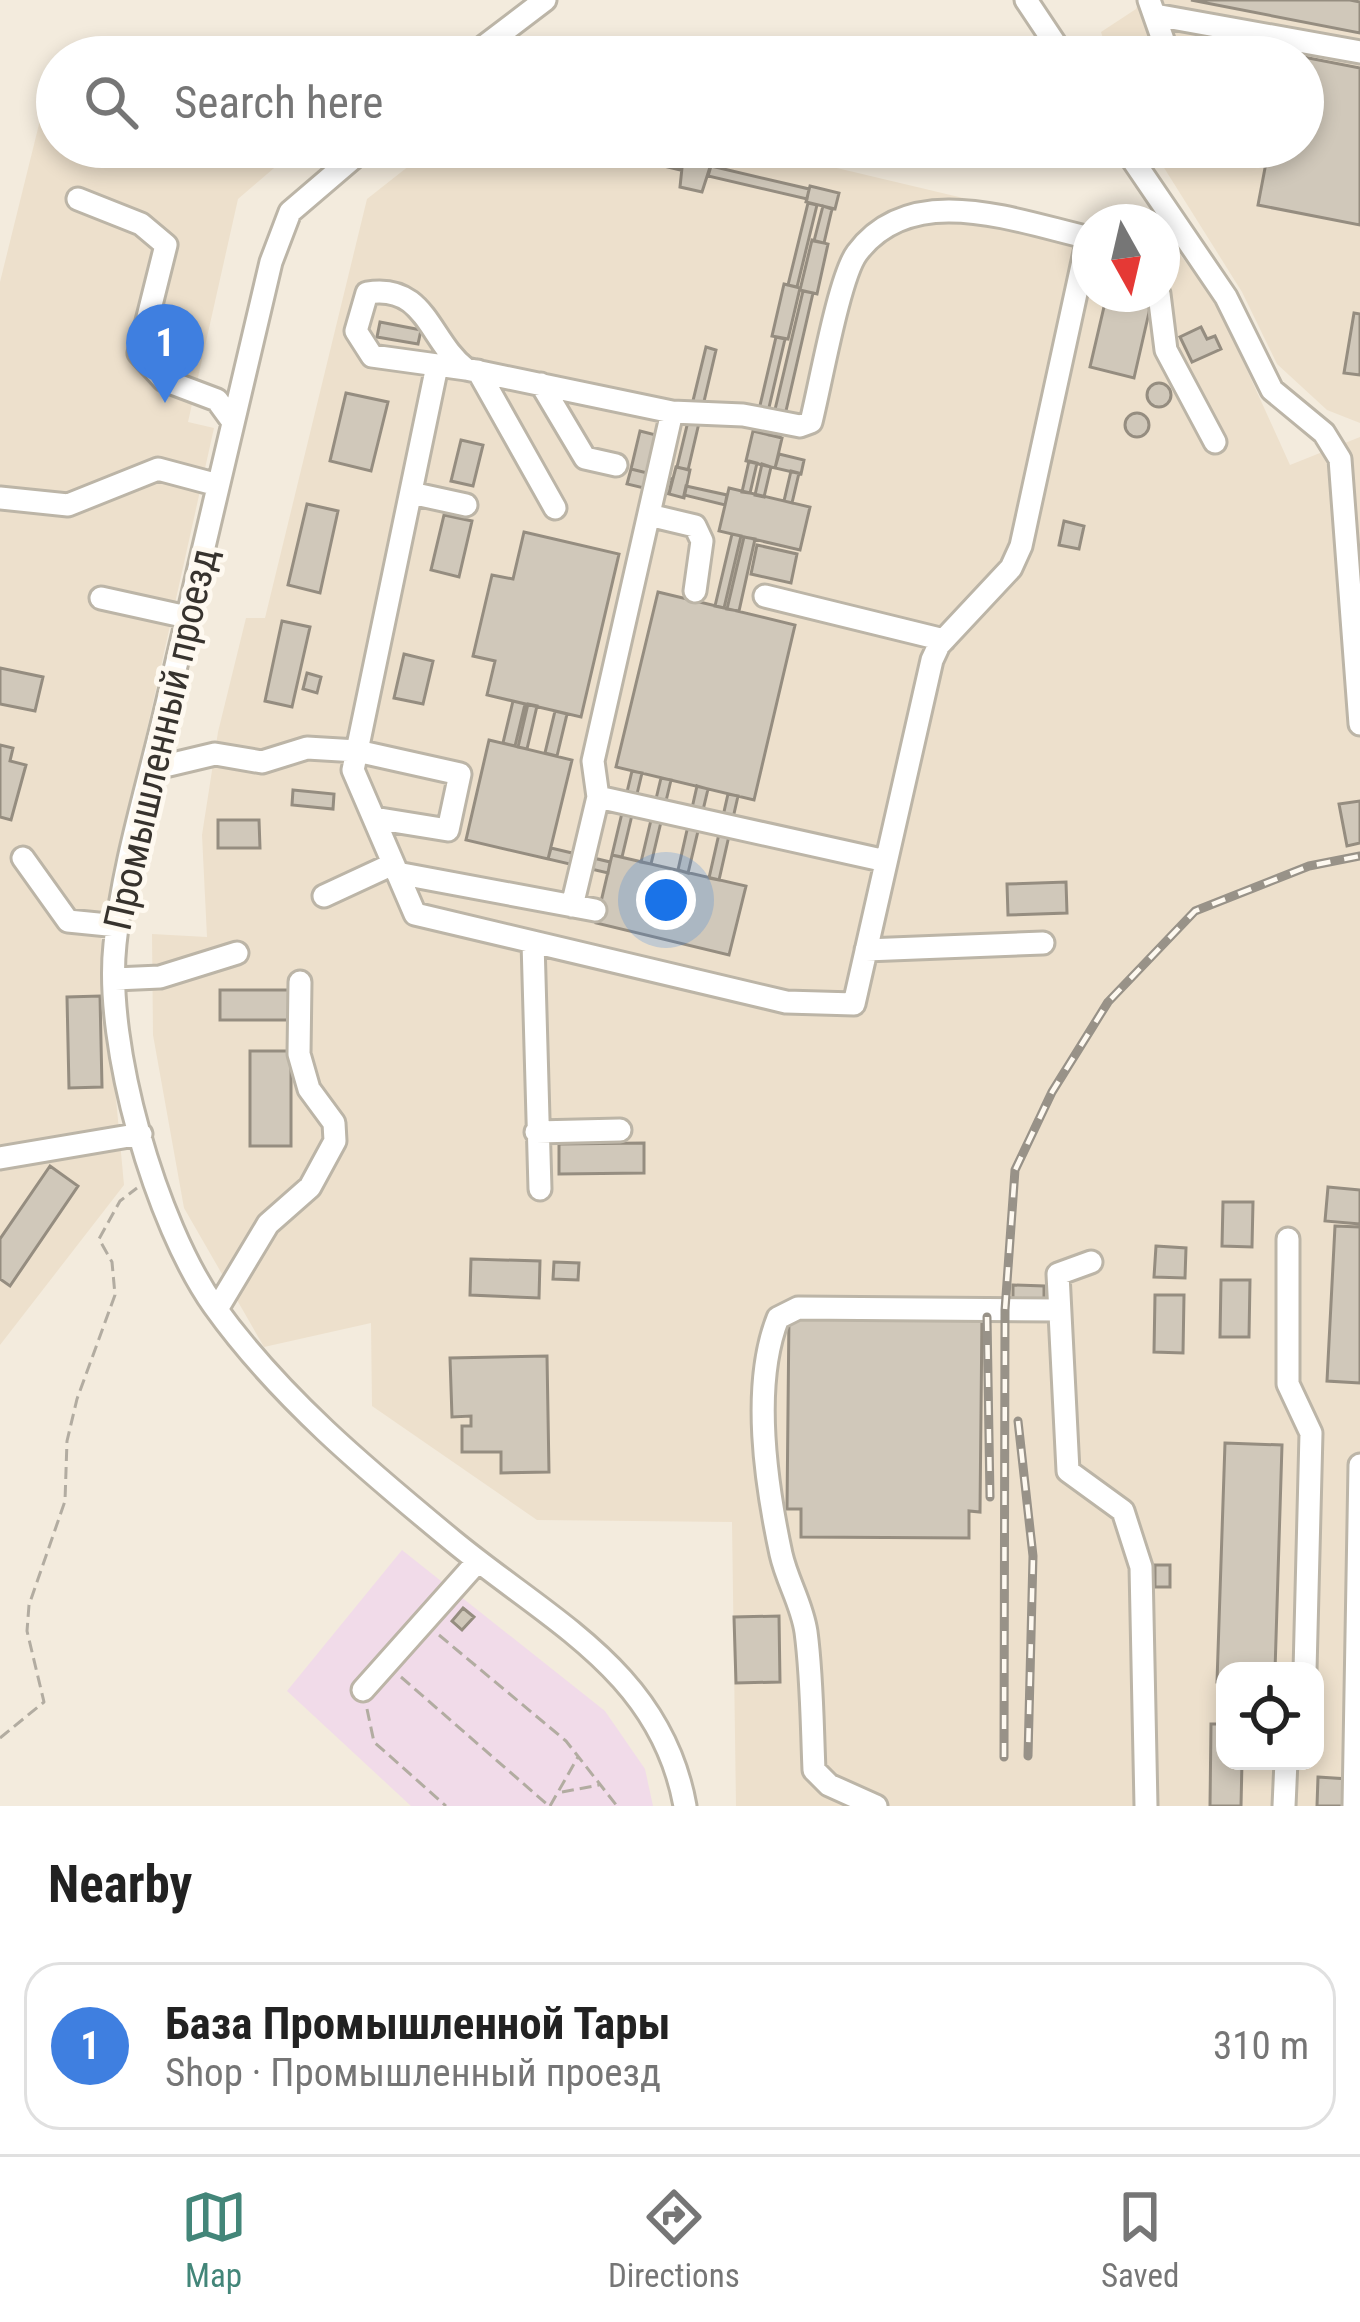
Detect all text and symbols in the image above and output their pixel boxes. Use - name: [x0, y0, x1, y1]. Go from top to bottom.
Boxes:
- search box: [36, 36, 1324, 168]
- icon: search: [78, 69, 144, 135]
- text: Search here: [174, 76, 383, 129]
- north arrow: [1072, 204, 1180, 312]
- pin: 1: [126, 304, 204, 403]
- street label: Промышленный проезд: [95, 543, 227, 935]
- your location: [636, 870, 696, 930]
- map controls: [1216, 1662, 1324, 1770]
- button: locate: [1216, 1662, 1324, 1770]
- text: Nearby: [48, 1855, 192, 1914]
- text: База Промышленной Тары: [165, 1997, 670, 2050]
- text: 1: [80, 2023, 100, 2069]
- text: 310 m: [1213, 2023, 1309, 2069]
- text: Shop · Промышленный проезд: [165, 2050, 661, 2096]
- tab: Map: [181, 2184, 247, 2295]
- tab: Directions: [608, 2184, 740, 2295]
- tab: Saved: [1101, 2184, 1179, 2295]

